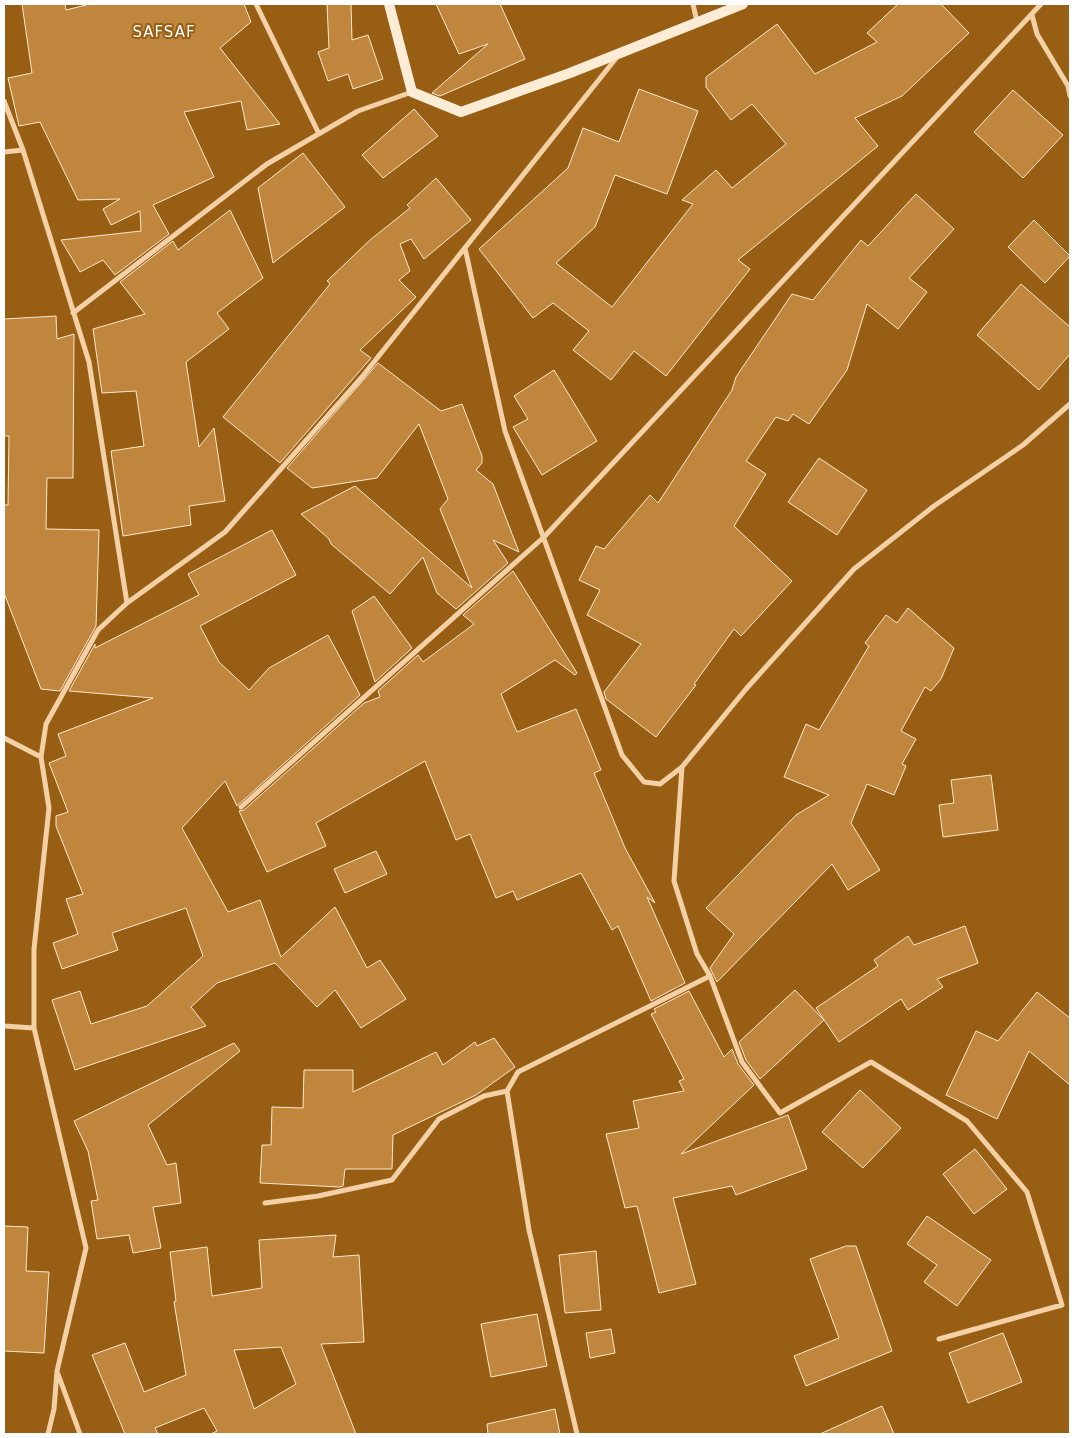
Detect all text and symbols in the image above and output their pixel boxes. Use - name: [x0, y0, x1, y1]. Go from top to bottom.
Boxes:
- district label: SAFSAF: [132, 23, 196, 41]

